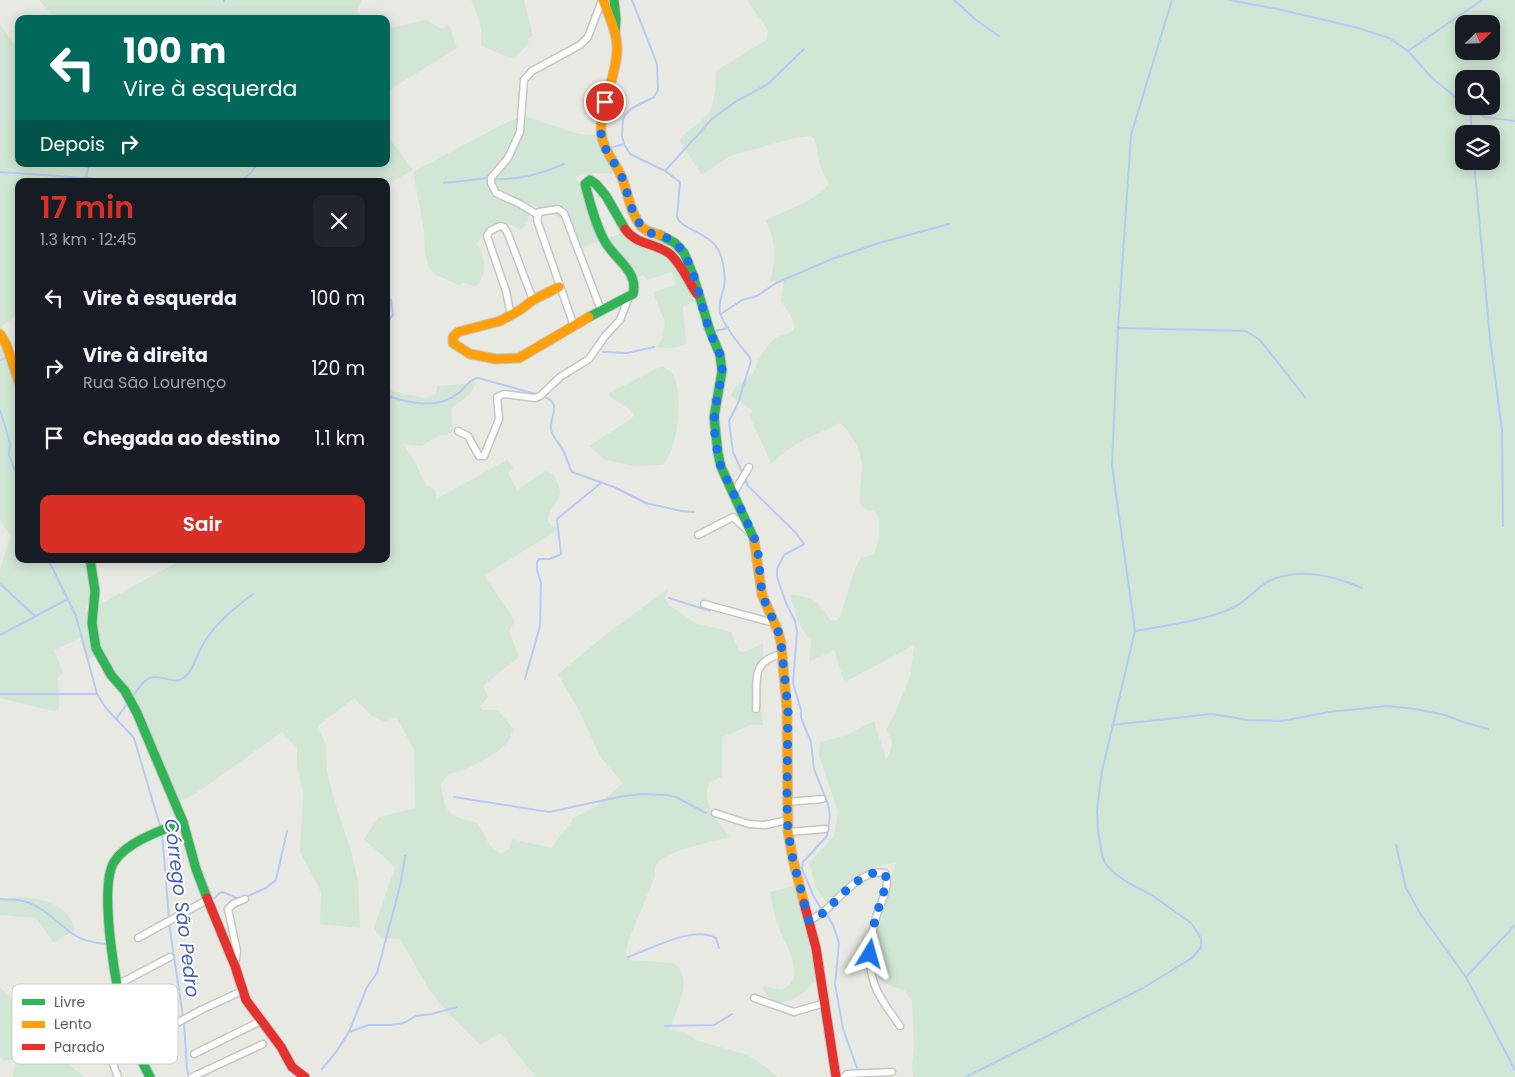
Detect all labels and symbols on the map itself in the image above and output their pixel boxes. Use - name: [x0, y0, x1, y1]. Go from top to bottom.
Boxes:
- north arrow: [1455, 15, 1500, 60]
- pin: [584, 81, 626, 123]
- water label: Córrego São Pedro: [158, 817, 206, 999]
- position arrow: [843, 927, 895, 979]
- legend: [12, 984, 178, 1064]
- text: Livre: [54, 992, 86, 1012]
- text: Lento: [54, 1014, 92, 1034]
- text: Parado: [54, 1037, 105, 1057]

